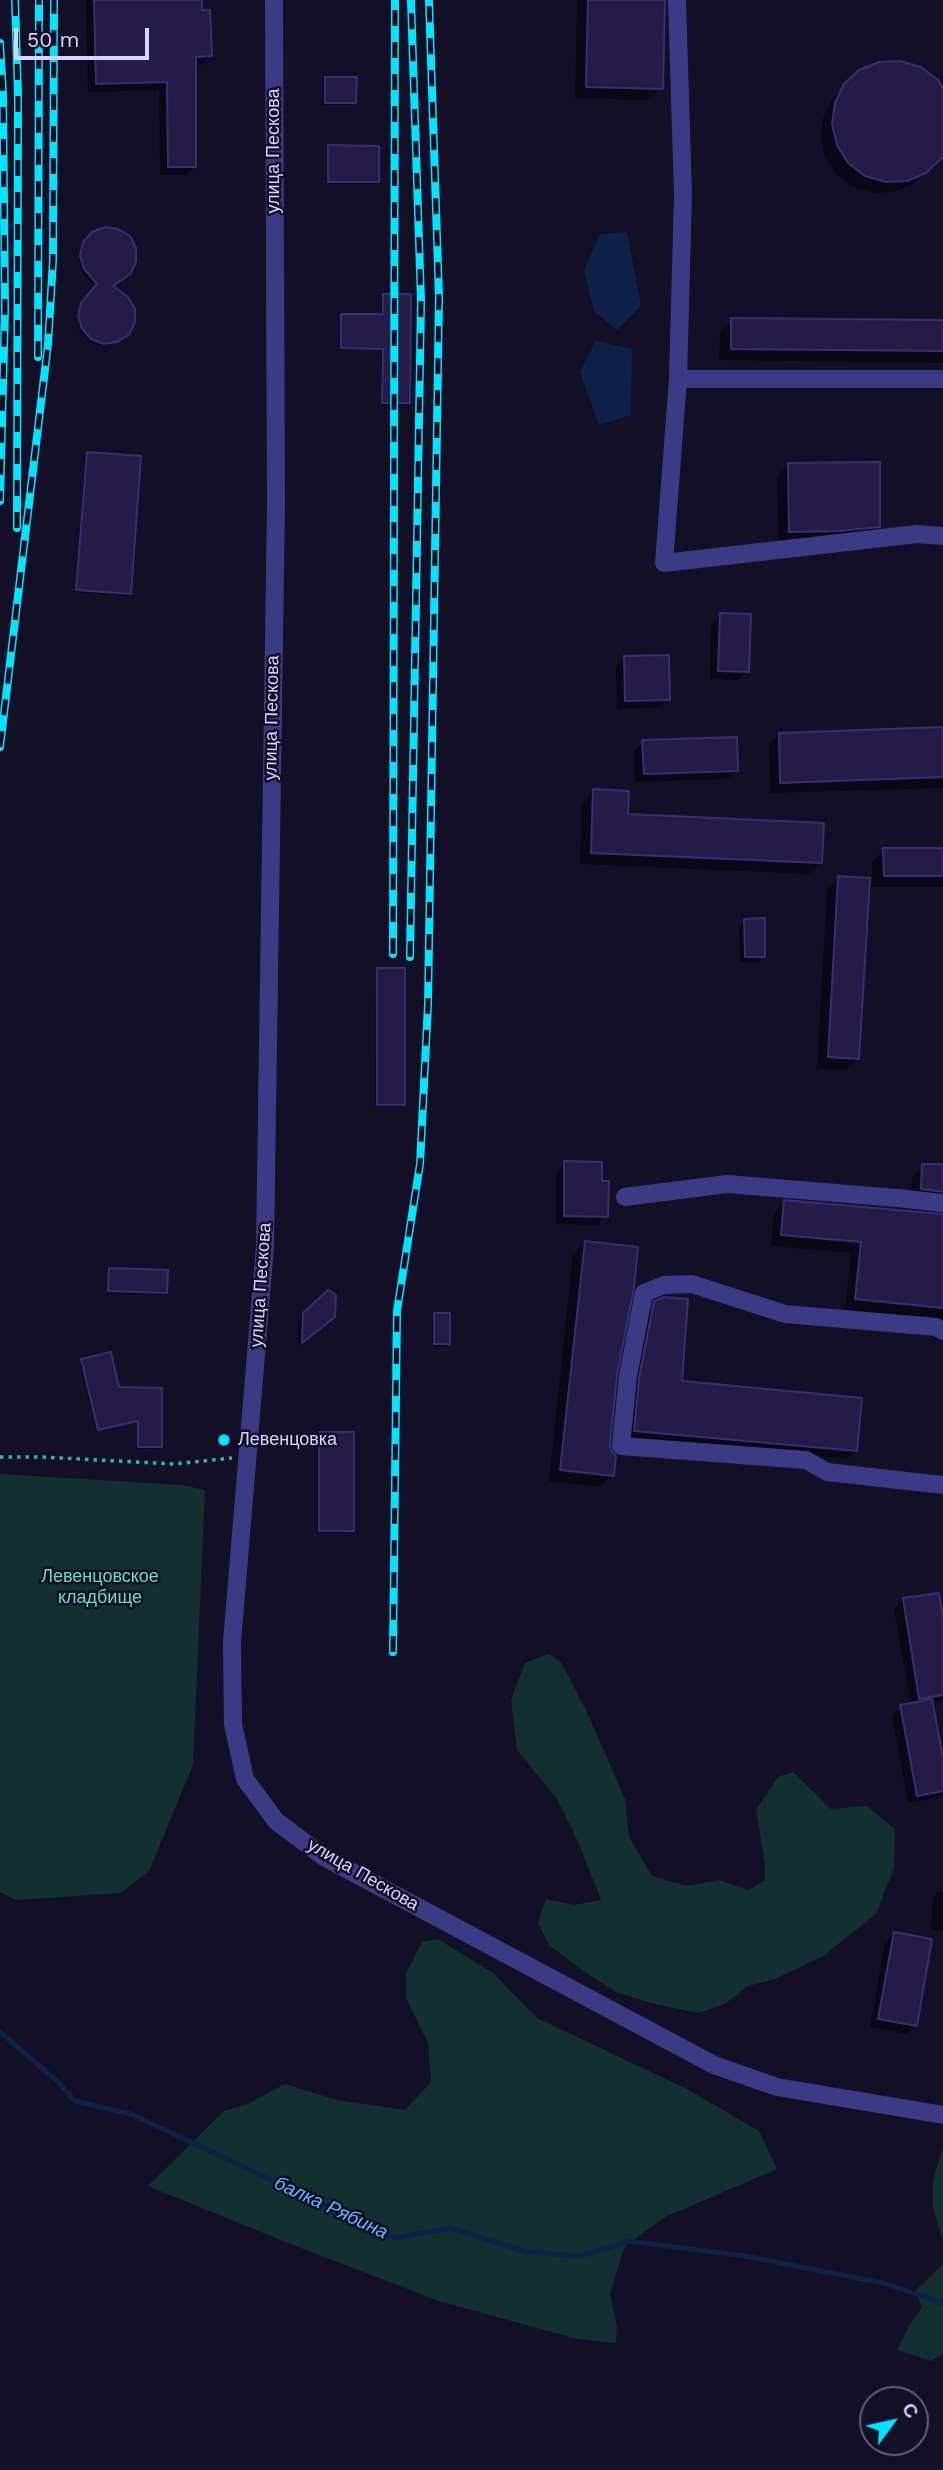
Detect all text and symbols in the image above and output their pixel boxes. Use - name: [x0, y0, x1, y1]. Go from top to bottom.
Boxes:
- scale bar: [18, 14, 152, 58]
- text: 50 m: [27, 27, 79, 52]
- street label: улица Пескова: [263, 88, 285, 214]
- street label: улица Пескова: [260, 655, 284, 781]
- street label: улица Пескова: [246, 1222, 276, 1348]
- place label: Левенцовка: [238, 1429, 337, 1451]
- marker: Левенцовка: [216, 1432, 232, 1448]
- park label: Левенцовское кладбище: [41, 1566, 159, 1608]
- street label: улица Пескова: [303, 1834, 423, 1916]
- water label: балка Рябина: [271, 2172, 391, 2244]
- north arrow: [859, 2386, 929, 2456]
- text: С: [897, 2398, 924, 2422]

